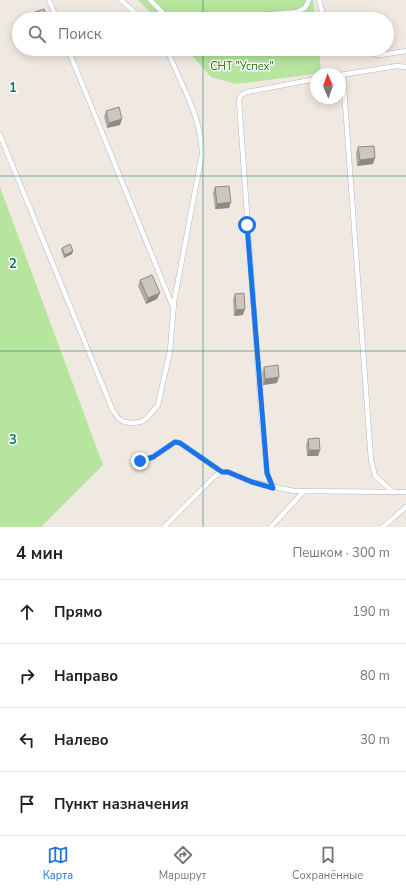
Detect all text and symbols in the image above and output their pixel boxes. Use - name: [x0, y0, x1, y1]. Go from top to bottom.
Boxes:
- search box: [12, 12, 394, 56]
- icon: search: [26, 23, 48, 45]
- text: Поиск: [58, 24, 102, 44]
- park label: СНТ "Успех": [210, 59, 274, 74]
- north arrow: [310, 68, 346, 104]
- text: 1: [9, 79, 17, 97]
- route start: [238, 216, 256, 234]
- text: 2: [9, 255, 17, 273]
- text: 3: [9, 431, 17, 449]
- route end: [131, 452, 149, 470]
- text: 4 мин: [16, 542, 63, 565]
- text: Пешком · 300 m: [292, 544, 390, 562]
- icon: ahead: [16, 601, 38, 623]
- text: Прямо: [54, 602, 102, 622]
- text: 190 m: [352, 603, 390, 621]
- icon: right: [16, 665, 38, 687]
- text: Направо: [54, 666, 118, 686]
- text: 80 m: [360, 667, 390, 685]
- icon: left: [16, 729, 38, 751]
- text: Налево: [54, 730, 109, 750]
- text: 30 m: [360, 731, 390, 749]
- icon: arrive: [16, 793, 38, 815]
- text: Пункт назначения: [54, 794, 189, 814]
- tab: Карта: [43, 844, 73, 883]
- tab: Маршрут: [159, 844, 207, 883]
- tab: Сохранённые: [292, 844, 363, 883]

